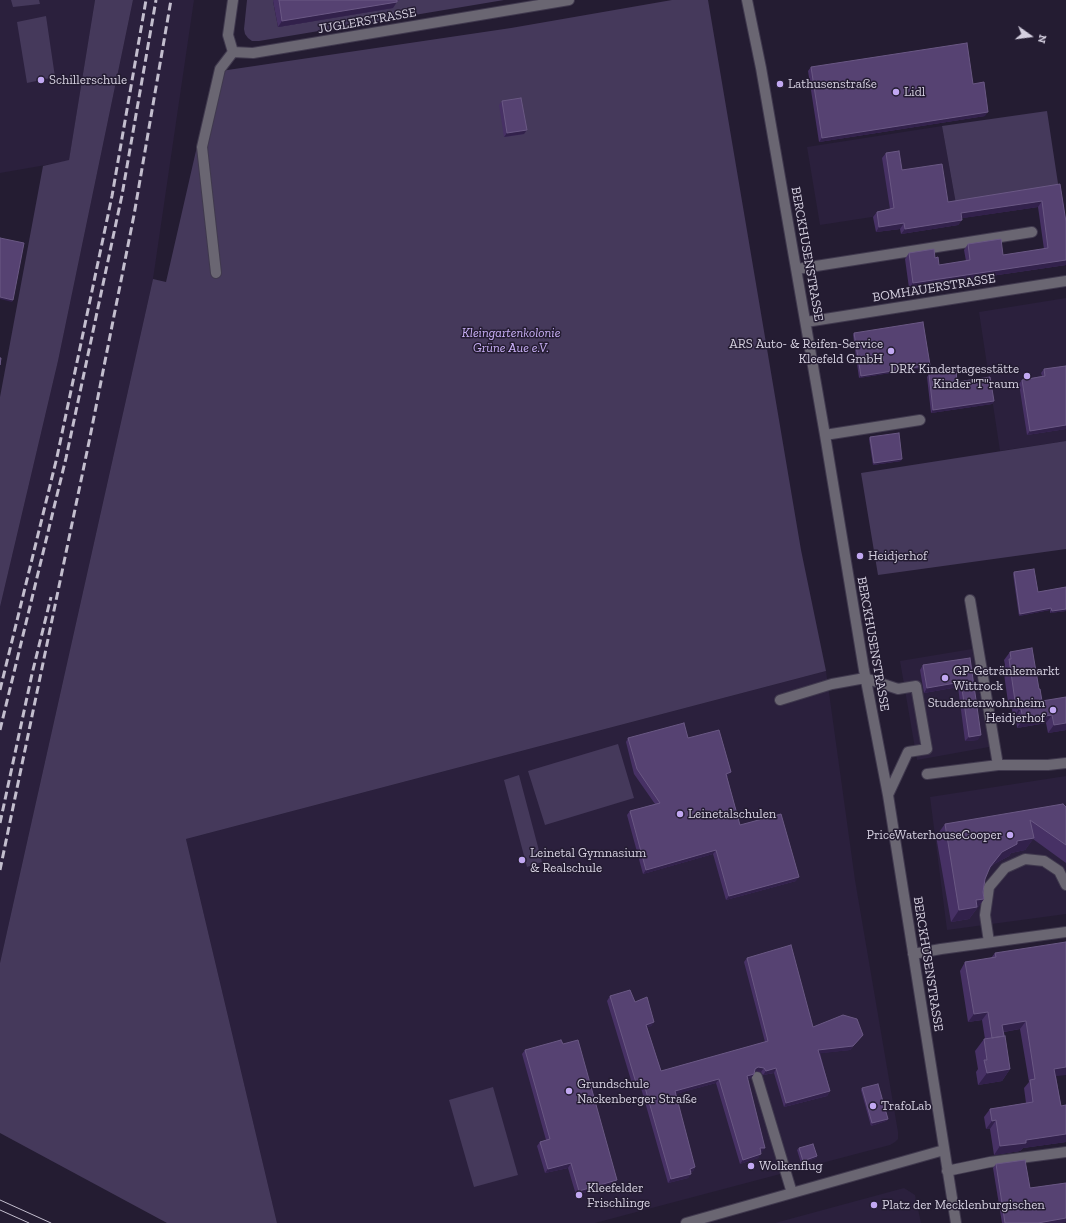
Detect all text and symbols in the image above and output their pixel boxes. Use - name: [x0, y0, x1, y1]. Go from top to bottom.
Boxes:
- street label: JUGLERSTRASSE: [316, 5, 418, 37]
- north arrow: [1010, 16, 1050, 56]
- text: N: [1035, 33, 1049, 45]
- place label: Schillerschule: [49, 72, 127, 88]
- marker: Schillerschule: [36, 75, 46, 85]
- place label: Lathusenstraße: [788, 76, 877, 92]
- marker: Lathusenstraße: [775, 79, 785, 89]
- place label: Lidl: [904, 84, 925, 100]
- marker: Lidl: [891, 87, 901, 97]
- street label: BERCKHUSENSTRASSE: [787, 185, 827, 323]
- street label: BOMHAUERSTRASSE: [871, 271, 997, 305]
- park label: Kleingartenkolonie Grüne Aue e.V.: [462, 325, 560, 356]
- place label: ARS Auto- & Reifen-Service Kleefeld GmbH: [729, 336, 883, 367]
- marker: ARS Auto- & Reifen-Service Kleefeld GmbH: [886, 346, 896, 356]
- place label: DRK Kindertagesstätte Kinder"T"raum: [890, 361, 1019, 392]
- marker: DRK Kindertagesstätte Kinder"T"raum: [1022, 371, 1032, 381]
- place label: Heidjerhof: [868, 548, 927, 564]
- marker: Heidjerhof: [855, 551, 865, 561]
- street label: BERCKHUSENSTRASSE: [853, 575, 893, 713]
- place label: GP-Getränkemarkt Wittrock: [953, 663, 1060, 694]
- marker: GP-Getränkemarkt Wittrock: [940, 673, 950, 683]
- place label: Studentenwohnheim Heidjerhof: [928, 695, 1045, 726]
- marker: Studentenwohnheim Heidjerhof: [1048, 705, 1058, 715]
- place label: Leinetalschulen: [688, 806, 776, 822]
- marker: Leinetalschulen: [675, 809, 685, 819]
- place label: PriceWaterhouseCooper: [866, 827, 1002, 843]
- marker: PriceWaterhouseCooper: [1005, 830, 1015, 840]
- place label: Leinetal Gymnasium & Realschule: [530, 845, 646, 876]
- marker: Leinetal Gymnasium & Realschule: [517, 855, 527, 865]
- street label: BERCKHUSENSTRASSE: [910, 895, 946, 1033]
- place label: Grundschule Nackenberger Straße: [577, 1076, 697, 1107]
- marker: Grundschule Nackenberger Straße: [564, 1086, 574, 1096]
- place label: TrafoLab: [881, 1098, 931, 1114]
- marker: TrafoLab: [868, 1101, 878, 1111]
- place label: Wolkenflug: [759, 1158, 823, 1174]
- marker: Wolkenflug: [746, 1161, 756, 1171]
- place label: Kleefelder Frischlinge: [587, 1180, 650, 1211]
- marker: Kleefelder Frischlinge: [574, 1190, 584, 1200]
- place label: Platz der Mecklenburgischen: [882, 1197, 1045, 1213]
- marker: Platz der Mecklenburgischen: [869, 1200, 879, 1210]

